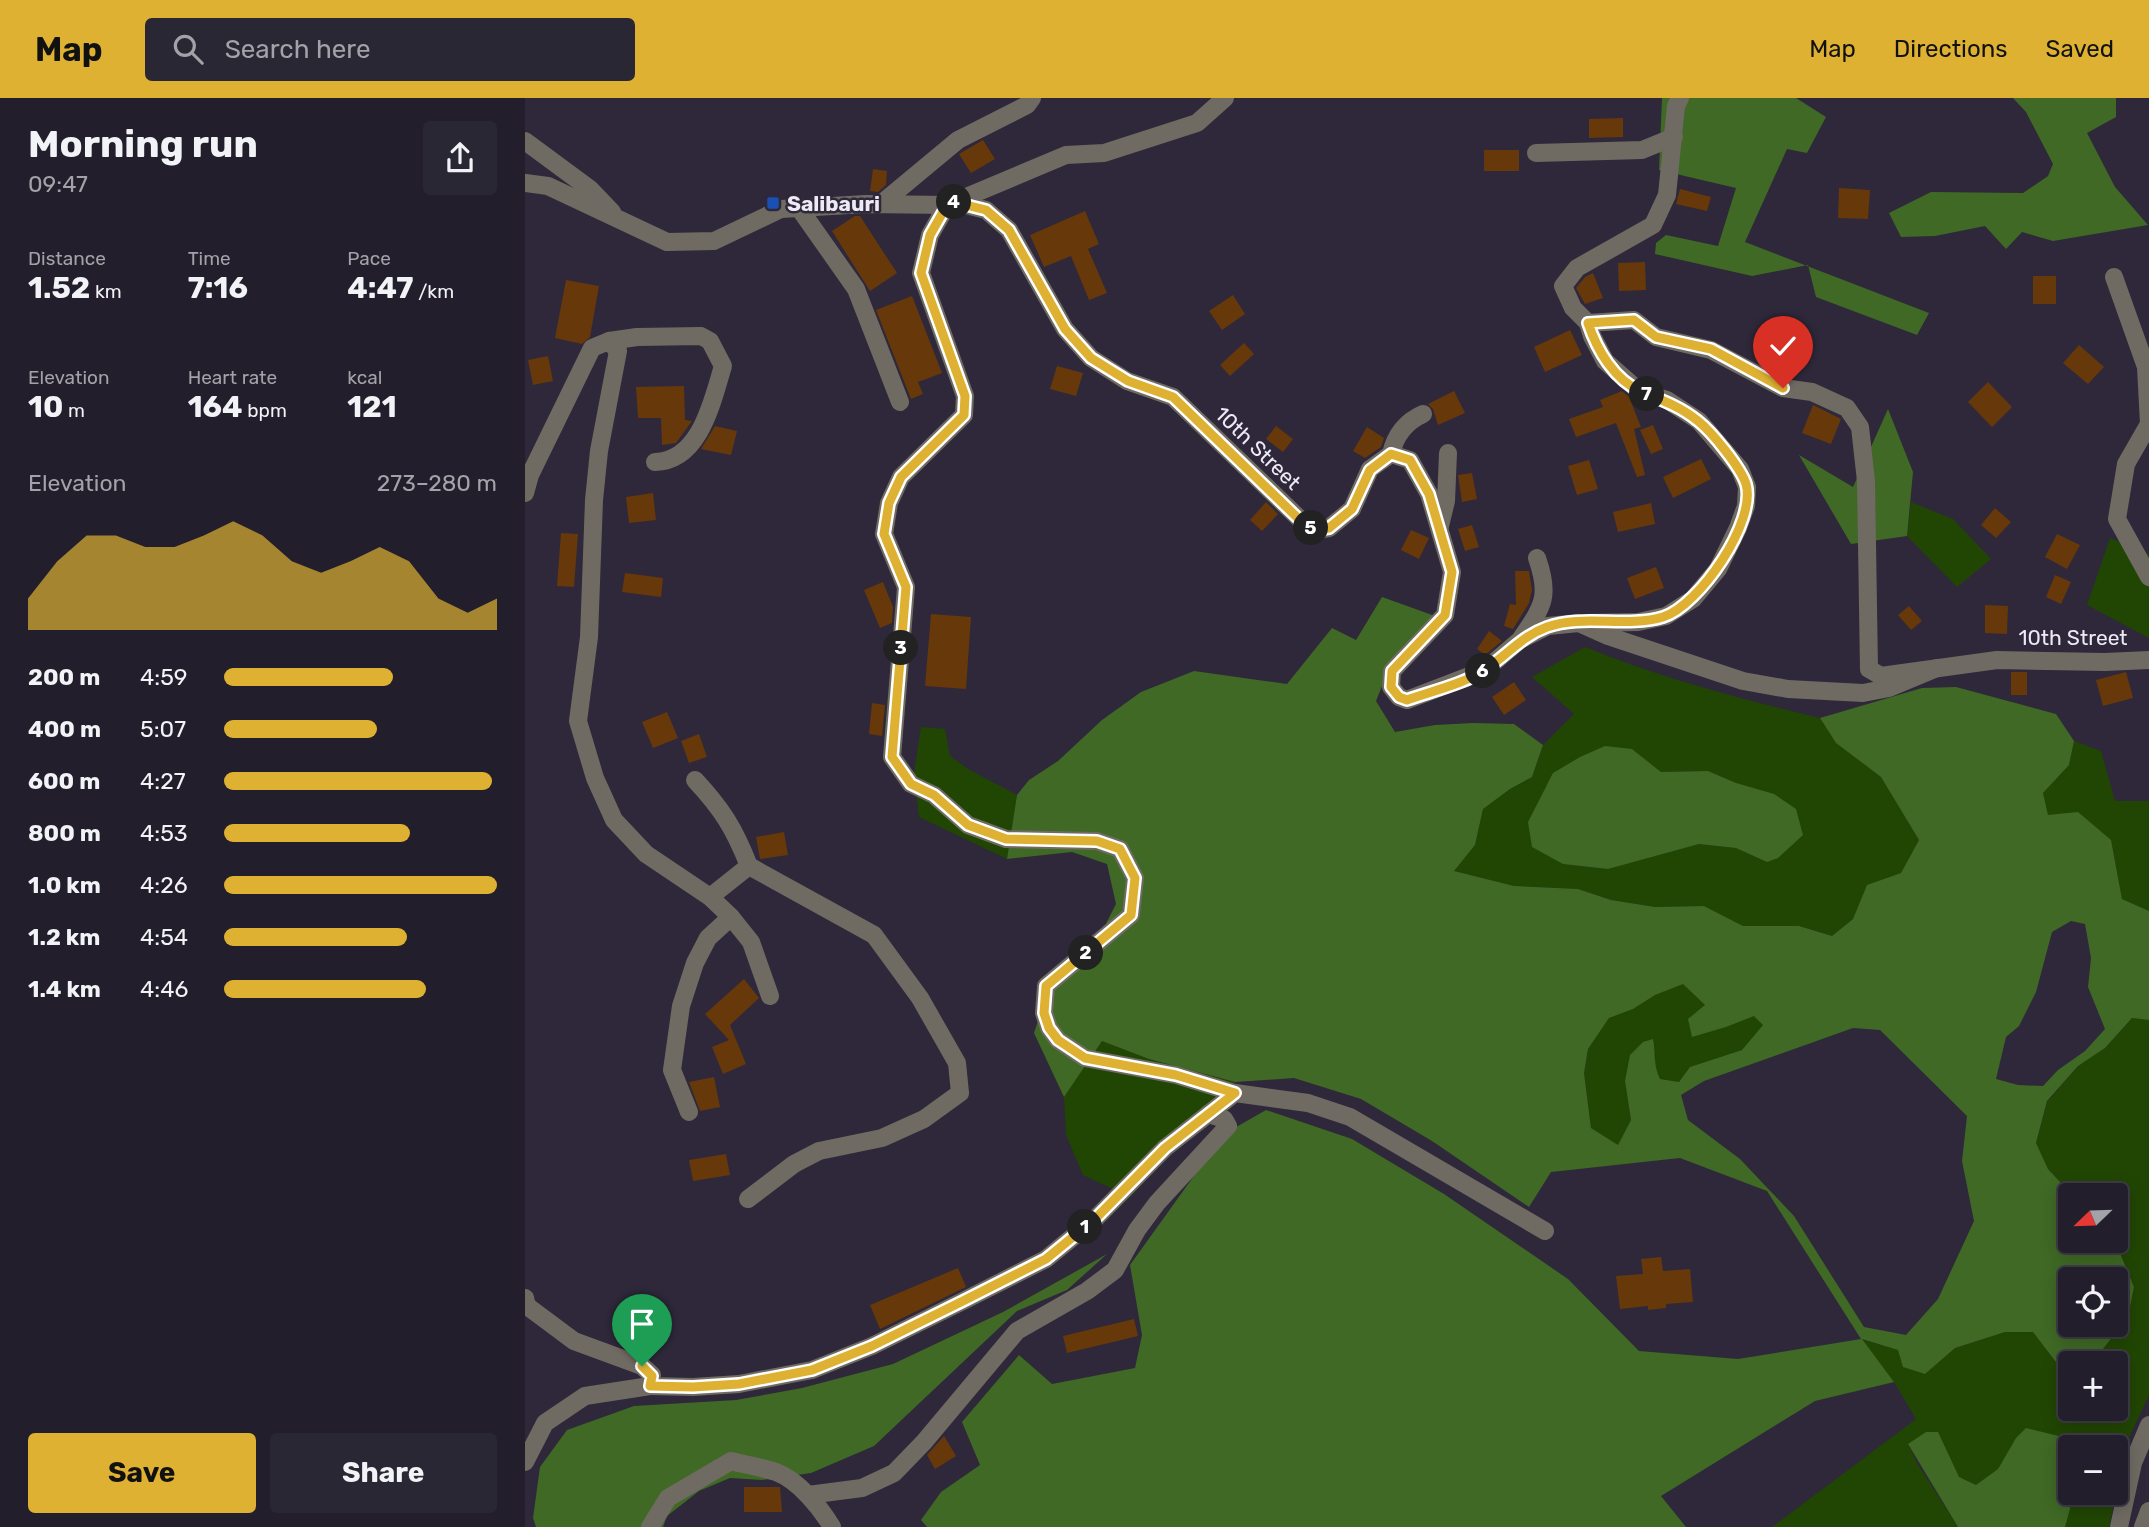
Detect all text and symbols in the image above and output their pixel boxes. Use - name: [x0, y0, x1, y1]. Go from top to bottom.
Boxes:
- search box: [145, 18, 635, 81]
- text: Map: [35, 30, 103, 69]
- icon: search: [169, 30, 207, 68]
- text: Search here: [225, 34, 370, 65]
- text: Map: [1809, 35, 1856, 63]
- text: Directions: [1894, 35, 2007, 63]
- text: Saved: [2045, 35, 2114, 63]
- text: Morning run: [28, 121, 258, 167]
- button: share: [423, 121, 497, 195]
- text: 09:47: [28, 170, 88, 198]
- pin: 4: [937, 184, 971, 220]
- text: 4: [947, 190, 960, 213]
- place label: Salibauri: [787, 191, 880, 216]
- marker: Salibauri: [765, 195, 781, 211]
- text: Distance: [28, 247, 106, 270]
- text: Time: [188, 247, 231, 270]
- text: Pace: [347, 247, 391, 270]
- text: 1.52: [28, 270, 90, 306]
- text: 7:16: [188, 270, 248, 306]
- text: 4:47: [347, 270, 414, 306]
- text: km: [90, 280, 122, 303]
- text: /km: [414, 280, 454, 303]
- pin: [1753, 316, 1813, 388]
- icon: check: [1764, 327, 1802, 365]
- text: Elevation: [28, 366, 109, 389]
- text: Heart rate: [188, 366, 277, 389]
- text: kcal: [347, 366, 382, 389]
- pin: 7: [1629, 376, 1665, 412]
- text: 7: [1641, 382, 1652, 405]
- text: 10: [28, 389, 63, 425]
- text: 164: [188, 389, 243, 425]
- text: 121: [347, 389, 397, 425]
- text: m: [63, 399, 85, 422]
- text: bpm: [243, 399, 287, 422]
- street label: 10th Street: [1210, 401, 1306, 495]
- text: Elevation: [28, 469, 127, 497]
- text: 273–280 m: [377, 469, 497, 497]
- pin: 5: [1293, 510, 1329, 546]
- text: 5: [1304, 516, 1317, 539]
- street label: 10th Street: [2018, 625, 2128, 650]
- pin: 3: [883, 630, 919, 666]
- text: 3: [894, 636, 907, 659]
- pin: 6: [1465, 654, 1501, 688]
- text: 6: [1476, 659, 1489, 682]
- text: 200 m: [28, 663, 100, 691]
- text: 4:59: [140, 663, 187, 691]
- text: 400 m: [28, 715, 101, 743]
- text: 5:07: [140, 715, 186, 743]
- text: 600 m: [28, 767, 100, 795]
- text: 4:27: [140, 767, 185, 795]
- text: 800 m: [28, 819, 101, 847]
- text: 4:53: [140, 819, 188, 847]
- text: 1.0 km: [28, 871, 101, 899]
- text: 4:26: [140, 871, 188, 899]
- text: 1.2 km: [28, 923, 100, 951]
- text: 4:54: [140, 923, 188, 951]
- pin: 2: [1069, 936, 1103, 970]
- text: 2: [1079, 941, 1092, 964]
- text: 1.4 km: [28, 975, 101, 1003]
- text: 4:46: [140, 975, 188, 1003]
- north arrow: [2058, 1183, 2128, 1253]
- map controls: [2058, 1183, 2128, 1505]
- pin: 1: [1067, 1210, 1103, 1244]
- text: 1: [1080, 1215, 1089, 1238]
- button: locate: [2058, 1267, 2128, 1337]
- pin: [612, 1294, 672, 1366]
- icon: arrive: [623, 1305, 661, 1343]
- button: +: [2058, 1351, 2128, 1421]
- button: Save: [28, 1433, 256, 1513]
- button: Share: [270, 1433, 497, 1513]
- button: −: [2058, 1435, 2128, 1505]

